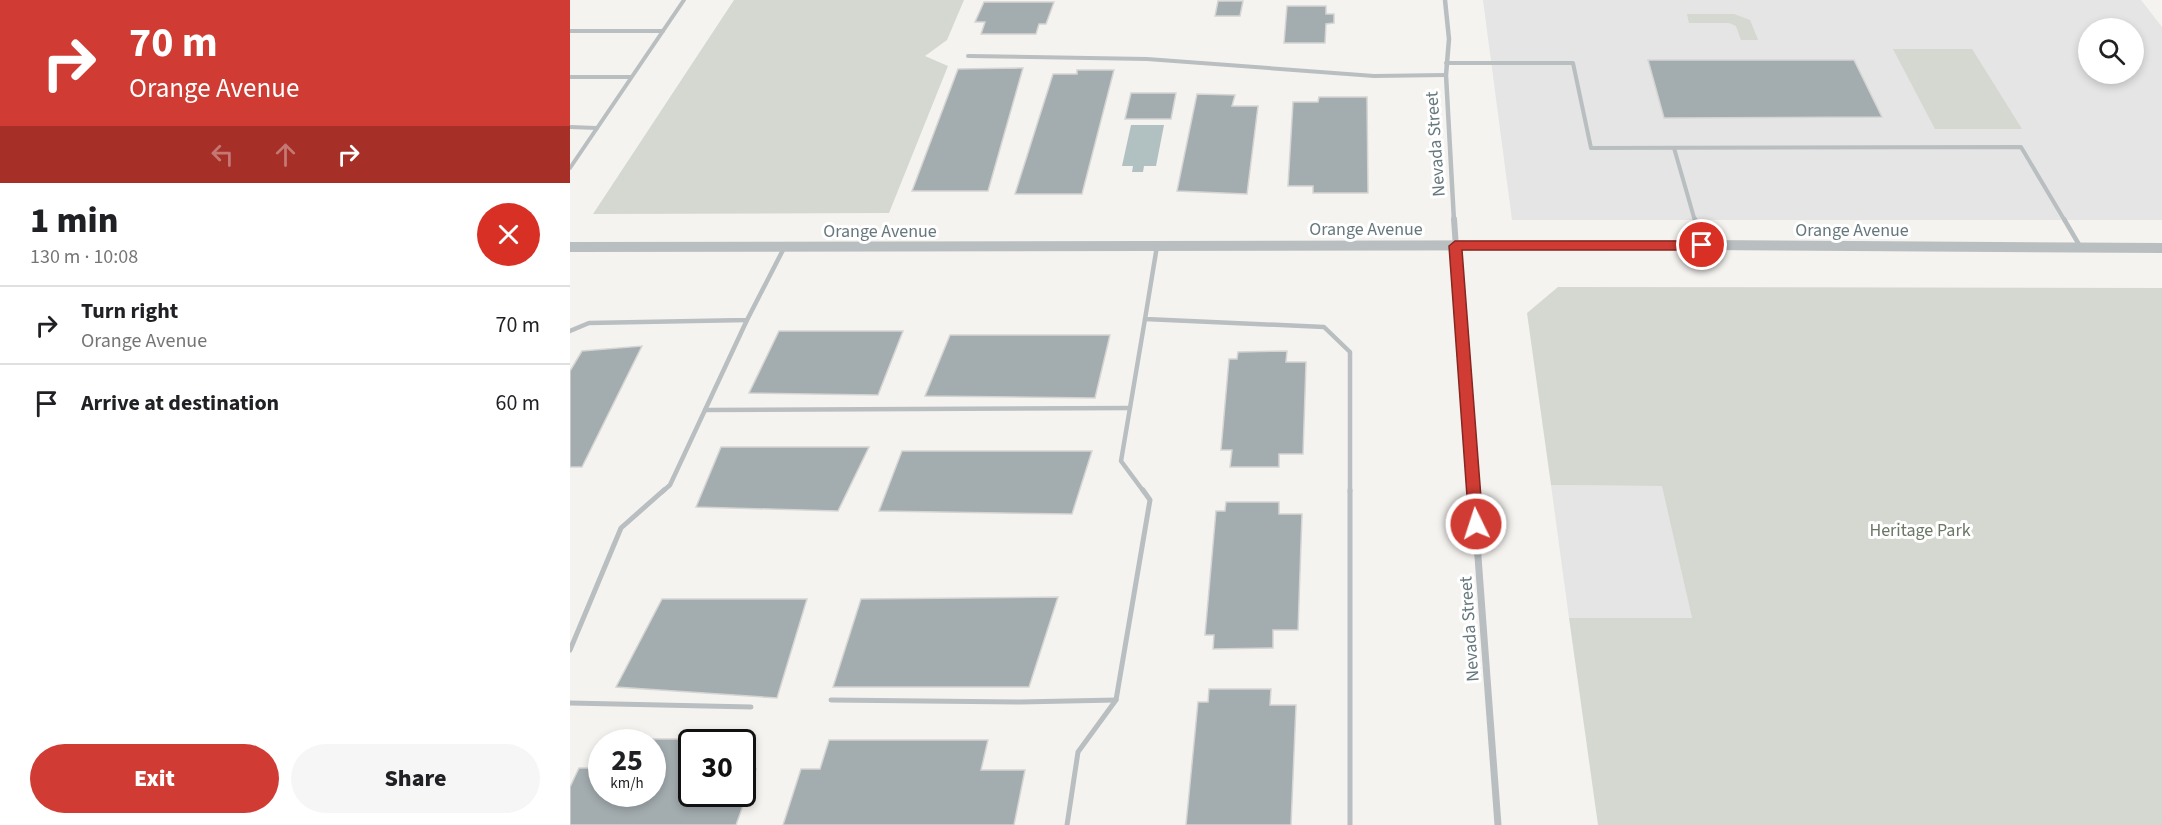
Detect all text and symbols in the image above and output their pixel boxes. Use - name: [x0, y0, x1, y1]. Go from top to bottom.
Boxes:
- text: 70 m: [129, 13, 218, 73]
- map controls: [2078, 18, 2144, 84]
- button: search: [2078, 18, 2144, 84]
- icon: right: [30, 24, 108, 102]
- text: Orange Avenue: [129, 69, 299, 108]
- street label: Nevada Street: [1419, 90, 1452, 197]
- icon: left: [206, 138, 239, 171]
- icon: ahead: [269, 138, 302, 171]
- icon: right: [332, 138, 365, 171]
- text: 1 min: [30, 195, 118, 246]
- button: close: [477, 203, 540, 266]
- street label: Orange Avenue: [1309, 217, 1423, 242]
- street label: Orange Avenue: [1795, 218, 1909, 243]
- street label: Orange Avenue: [823, 219, 937, 244]
- pin: [1676, 219, 1727, 270]
- icon: arrive: [1685, 228, 1718, 261]
- text: 130 m · 10:08: [30, 243, 138, 271]
- text: Turn right: [81, 295, 178, 327]
- icon: right: [30, 309, 63, 342]
- text: 70 m: [495, 309, 540, 341]
- text: Orange Avenue: [81, 327, 207, 355]
- icon: arrive: [30, 387, 63, 420]
- text: Arrive at destination: [81, 387, 279, 419]
- text: 60 m: [495, 387, 540, 419]
- position arrow: [1444, 492, 1508, 556]
- park label: Heritage Park: [1869, 518, 1971, 543]
- street label: Nevada Street: [1453, 575, 1486, 682]
- speed limit sign: 30: [678, 729, 756, 807]
- text: 25: [611, 739, 643, 782]
- button: Exit: [30, 744, 279, 813]
- button: Share: [291, 744, 540, 813]
- text: km/h: [610, 773, 644, 794]

